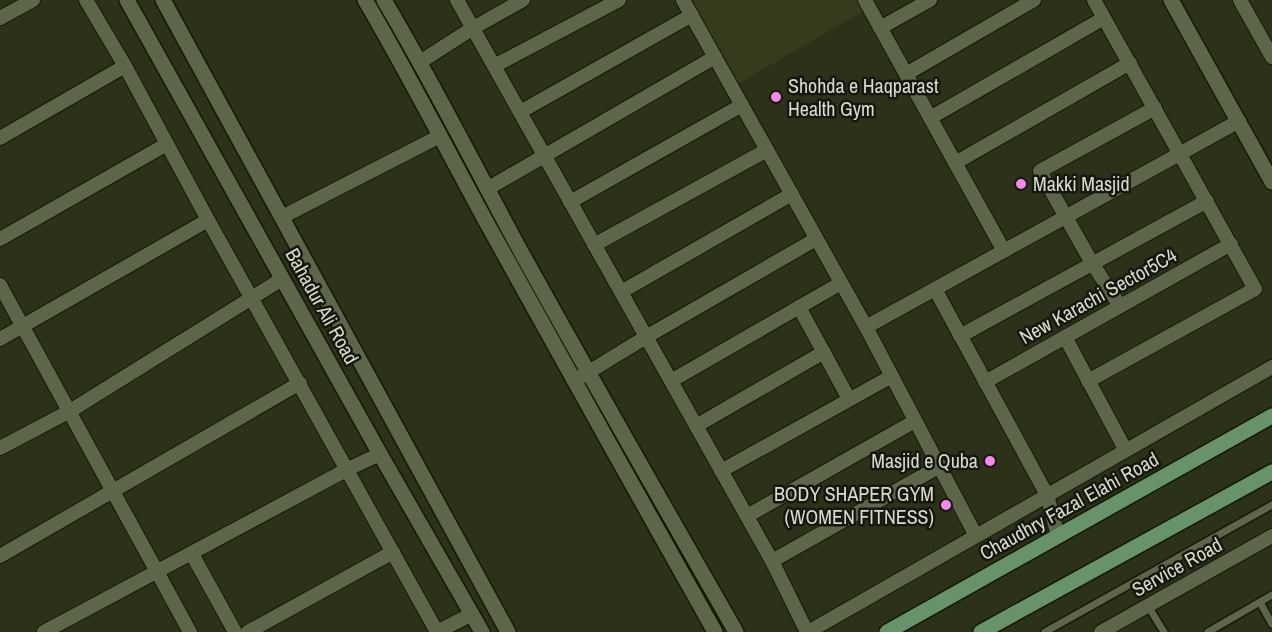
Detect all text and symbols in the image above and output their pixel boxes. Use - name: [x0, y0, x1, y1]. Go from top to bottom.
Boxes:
- place label: Shohda e Haqparast Health Gym: [788, 72, 939, 122]
- marker: Shohda e Haqparast Health Gym: [769, 90, 783, 104]
- place label: Makki Masjid: [1033, 170, 1130, 197]
- marker: Makki Masjid: [1014, 177, 1028, 191]
- street label: New Karachi Sector5C4: [1014, 241, 1181, 350]
- street label: Bahadur Ali Road: [279, 243, 365, 369]
- street label: Chaudhry Fazal Elahi Road: [974, 445, 1163, 566]
- place label: Masjid e Quba: [871, 447, 978, 474]
- marker: Masjid e Quba: [983, 454, 997, 468]
- place label: BODY SHAPER GYM (WOMEN FITNESS): [774, 480, 934, 530]
- marker: BODY SHAPER GYM (WOMEN FITNESS): [939, 498, 953, 512]
- street label: Service Road: [1127, 531, 1227, 602]

